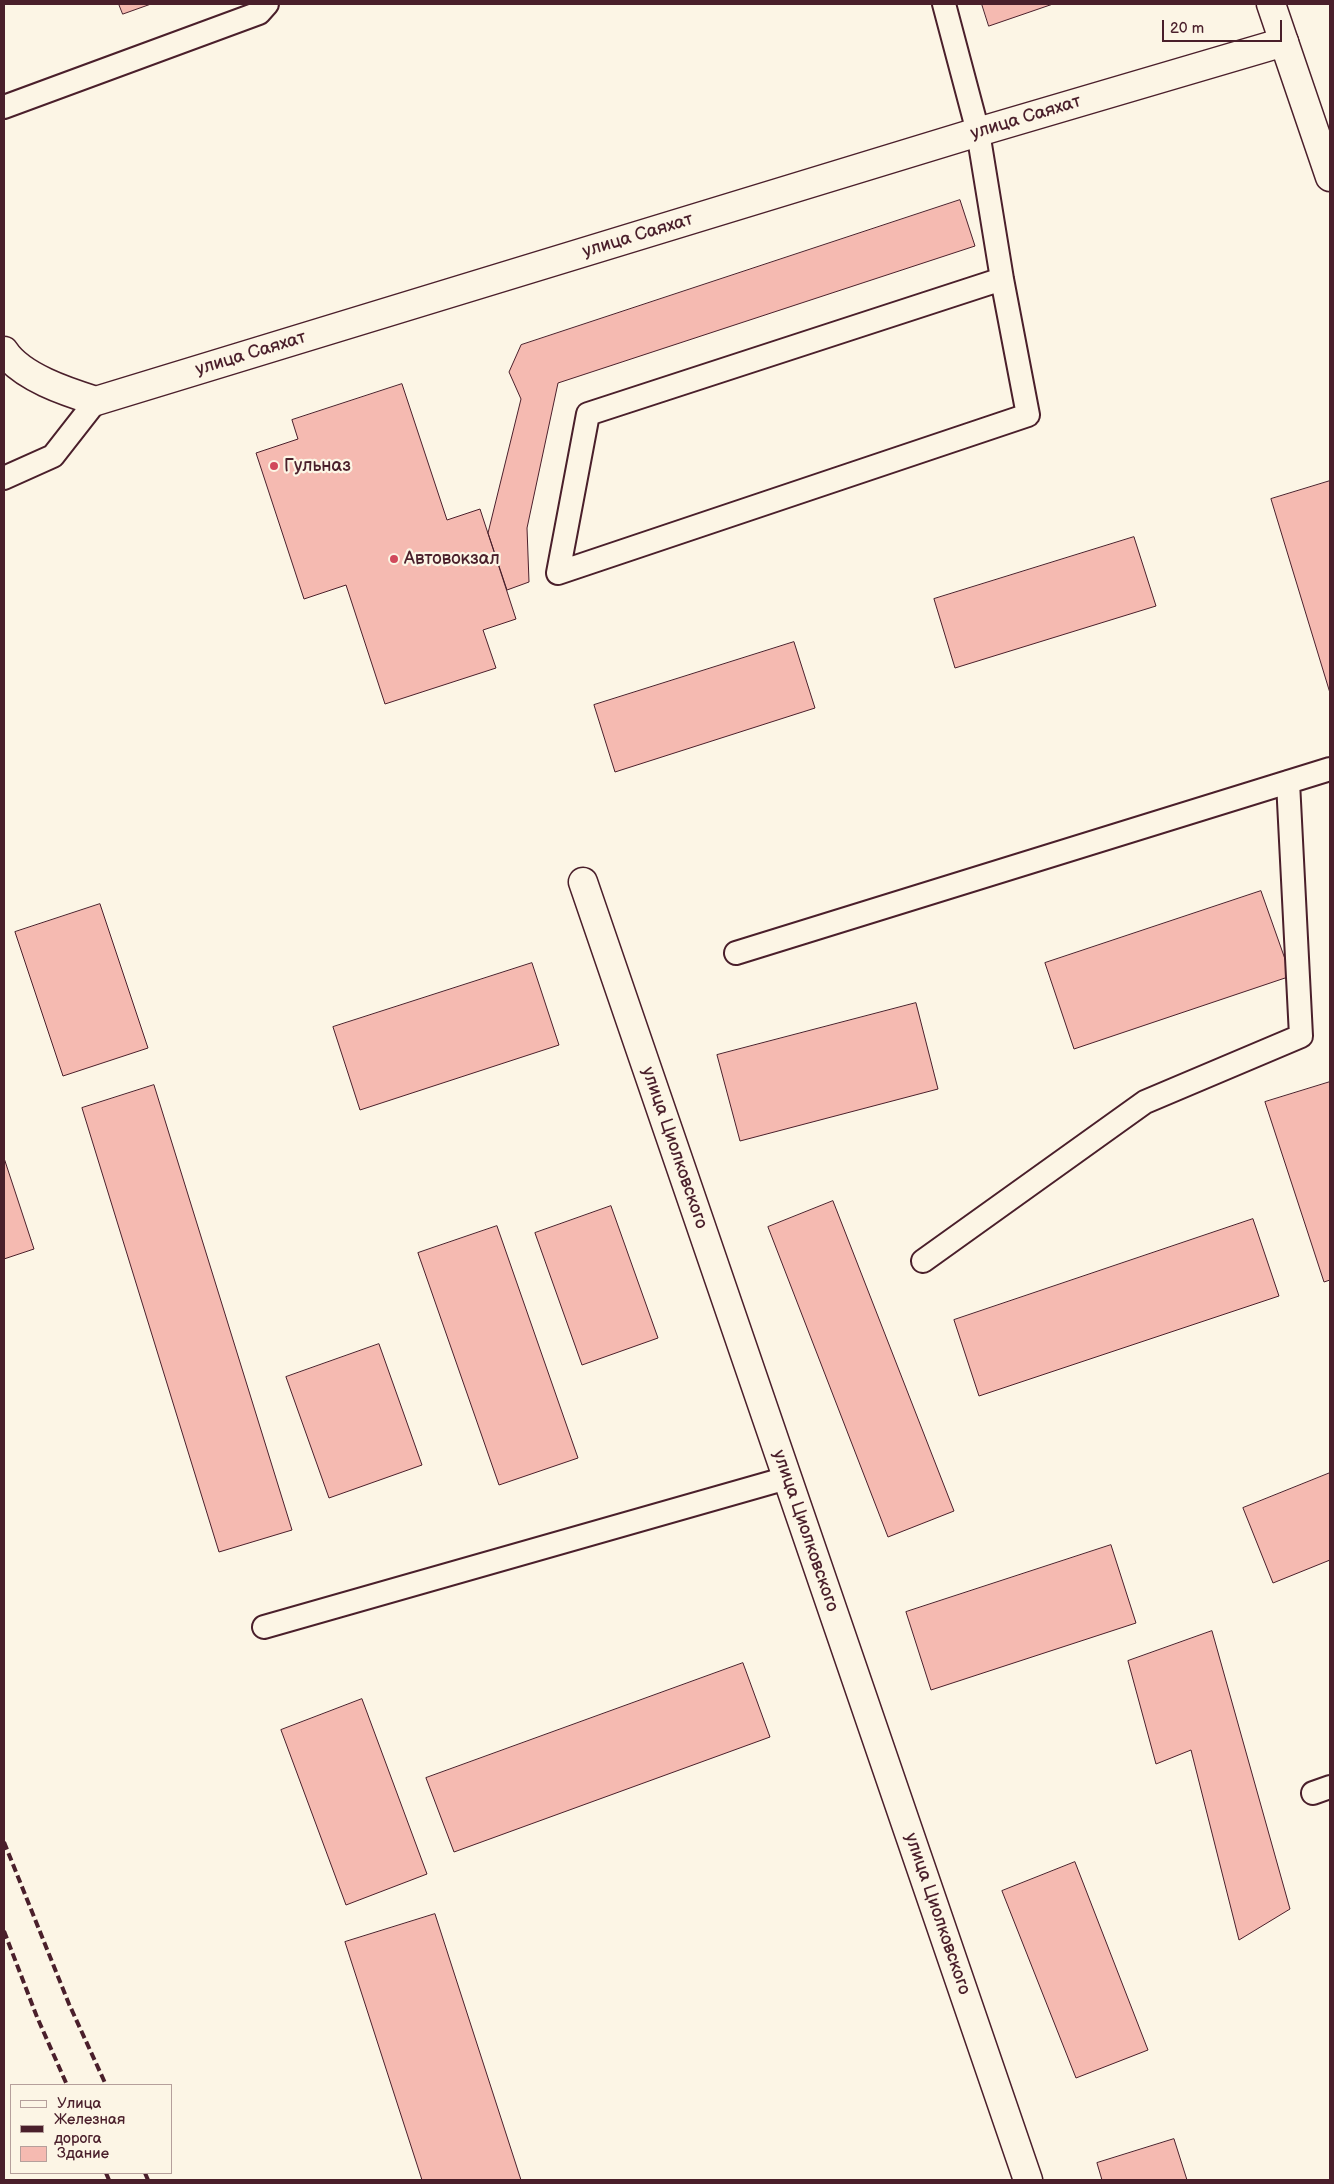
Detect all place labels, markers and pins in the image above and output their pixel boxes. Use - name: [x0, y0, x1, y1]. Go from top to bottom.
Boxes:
- place label: Гульназ: [284, 455, 351, 477]
- marker: Гульназ: [268, 460, 280, 472]
- place label: Автовокзал: [404, 548, 500, 570]
- marker: Автовокзал: [388, 553, 400, 565]

